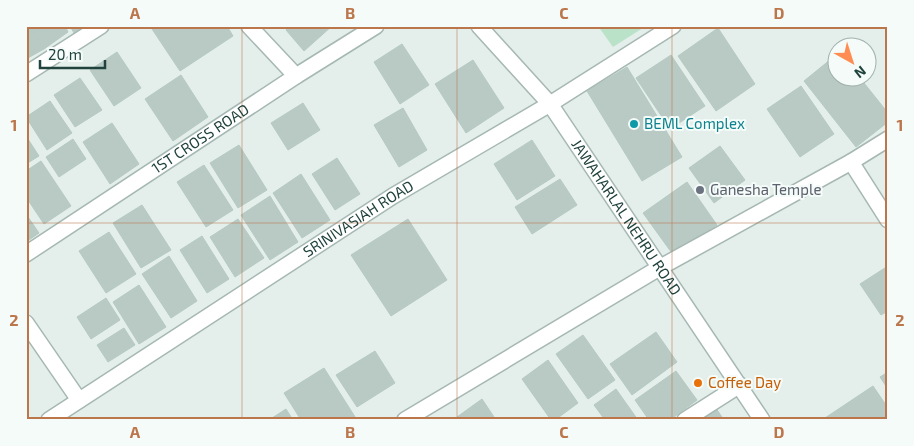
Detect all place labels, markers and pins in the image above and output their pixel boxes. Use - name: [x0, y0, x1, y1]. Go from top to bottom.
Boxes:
- place label: BEML Complex: [644, 114, 745, 132]
- marker: BEML Complex: [628, 118, 640, 130]
- place label: Ganesha Temple: [710, 180, 821, 198]
- marker: Ganesha Temple: [694, 184, 706, 196]
- place label: Coffee Day: [708, 373, 781, 391]
- marker: Coffee Day: [692, 377, 704, 389]

